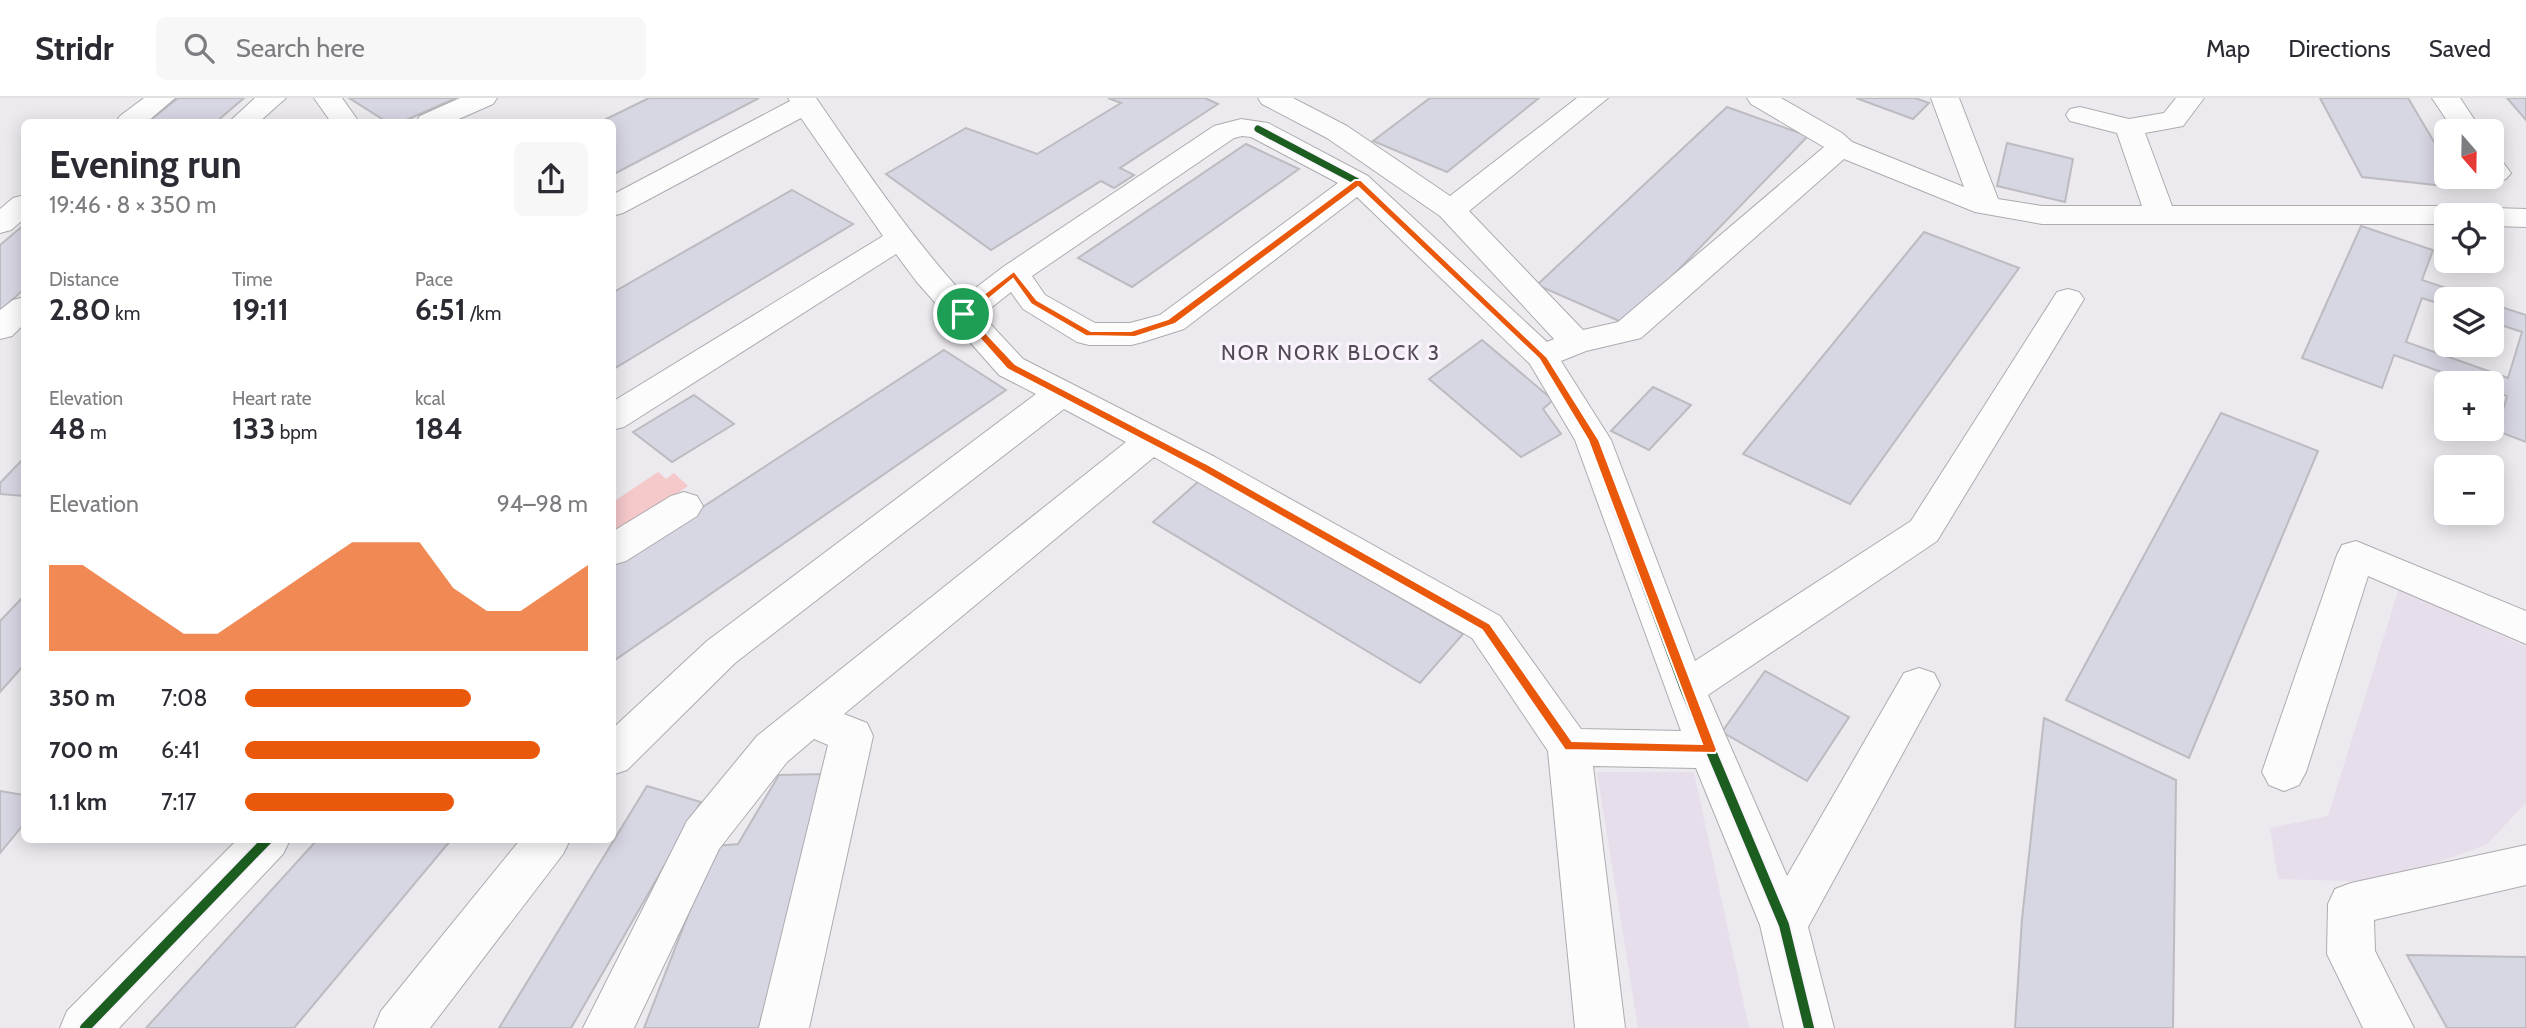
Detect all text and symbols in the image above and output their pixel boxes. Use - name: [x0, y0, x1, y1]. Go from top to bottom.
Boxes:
- search box: [156, 17, 646, 80]
- text: Stridr: [35, 28, 114, 68]
- icon: search: [180, 29, 218, 67]
- text: Search here: [236, 32, 365, 64]
- text: Map: [2206, 34, 2250, 63]
- text: Directions: [2288, 34, 2391, 63]
- text: Saved: [2429, 34, 2491, 63]
- north arrow: [2434, 119, 2504, 189]
- map controls: [2434, 119, 2504, 525]
- text: Evening run: [49, 141, 242, 188]
- button: share: [514, 142, 588, 216]
- text: 19:46 · 8 × 350 m: [49, 191, 216, 219]
- button: locate: [2434, 203, 2504, 273]
- text: Distance: [49, 268, 119, 291]
- text: Time: [232, 268, 272, 291]
- text: Pace: [415, 268, 453, 291]
- pin: [933, 284, 993, 344]
- button: layers: [2434, 287, 2504, 357]
- text: 2.80: [49, 291, 111, 328]
- text: 19:11: [232, 291, 289, 328]
- text: 6:51: [415, 291, 466, 328]
- icon: arrive: [944, 295, 982, 333]
- text: km: [111, 302, 140, 325]
- text: /km: [466, 302, 501, 325]
- district label: NOR NORK BLOCK 3: [1221, 340, 1441, 365]
- button: +: [2434, 371, 2504, 441]
- text: Elevation: [49, 387, 123, 410]
- text: Heart rate: [232, 387, 312, 410]
- text: kcal: [415, 387, 445, 410]
- text: 48: [49, 410, 86, 447]
- text: 133: [232, 410, 275, 447]
- text: 184: [415, 410, 463, 447]
- text: m: [86, 421, 107, 444]
- text: bpm: [275, 421, 318, 444]
- button: −: [2434, 455, 2504, 525]
- text: Elevation: [49, 490, 139, 518]
- text: 94–98 m: [497, 490, 588, 518]
- text: 350 m: [49, 684, 115, 712]
- text: 7:08: [161, 684, 207, 712]
- text: 700 m: [49, 736, 118, 764]
- text: 6:41: [161, 736, 200, 764]
- text: 1.1 km: [49, 788, 107, 816]
- text: 7:17: [161, 788, 196, 816]

